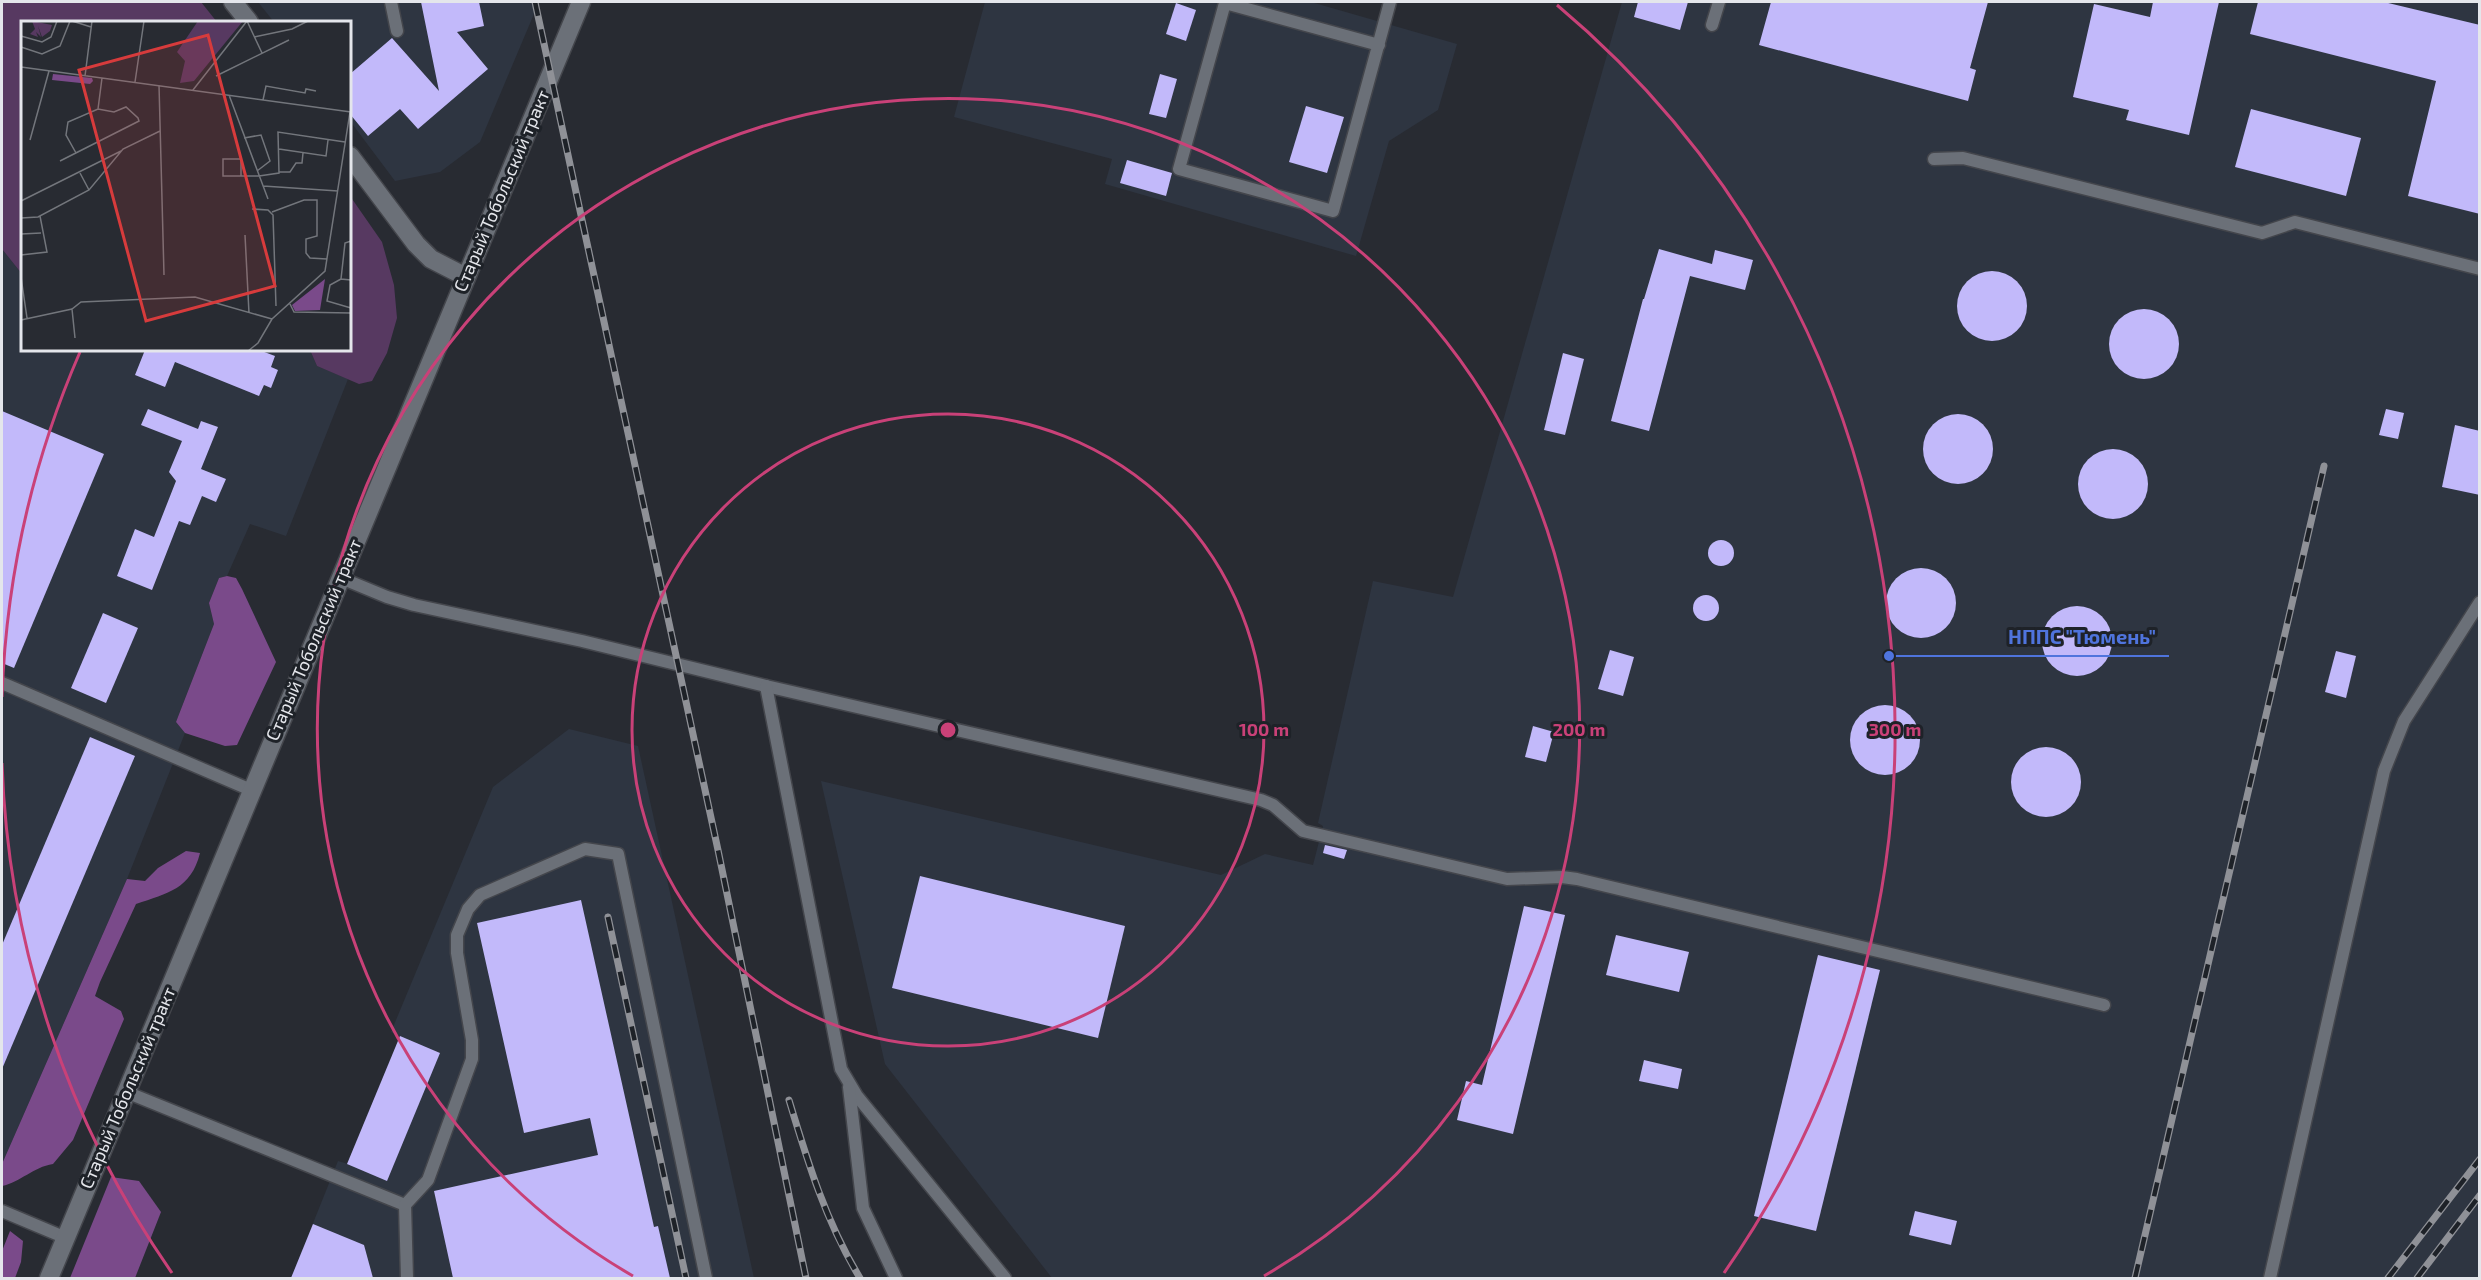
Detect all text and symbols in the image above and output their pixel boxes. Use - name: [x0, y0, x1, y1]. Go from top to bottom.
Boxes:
- inset map: [21, 21, 351, 351]
- street label: Старый Тобольский тракт: [449, 86, 554, 295]
- street label: Старый Тобольский тракт: [261, 535, 366, 744]
- callout: НППС "Тюмень": [1996, 618, 2169, 656]
- text: НППС "Тюмень": [2008, 624, 2156, 648]
- text: 100 m: [1239, 718, 1289, 740]
- text: 200 m: [1553, 718, 1605, 740]
- text: 300 m: [1869, 718, 1921, 740]
- centre of rings: [938, 720, 958, 740]
- street label: Старый Тобольский тракт: [75, 983, 180, 1192]

